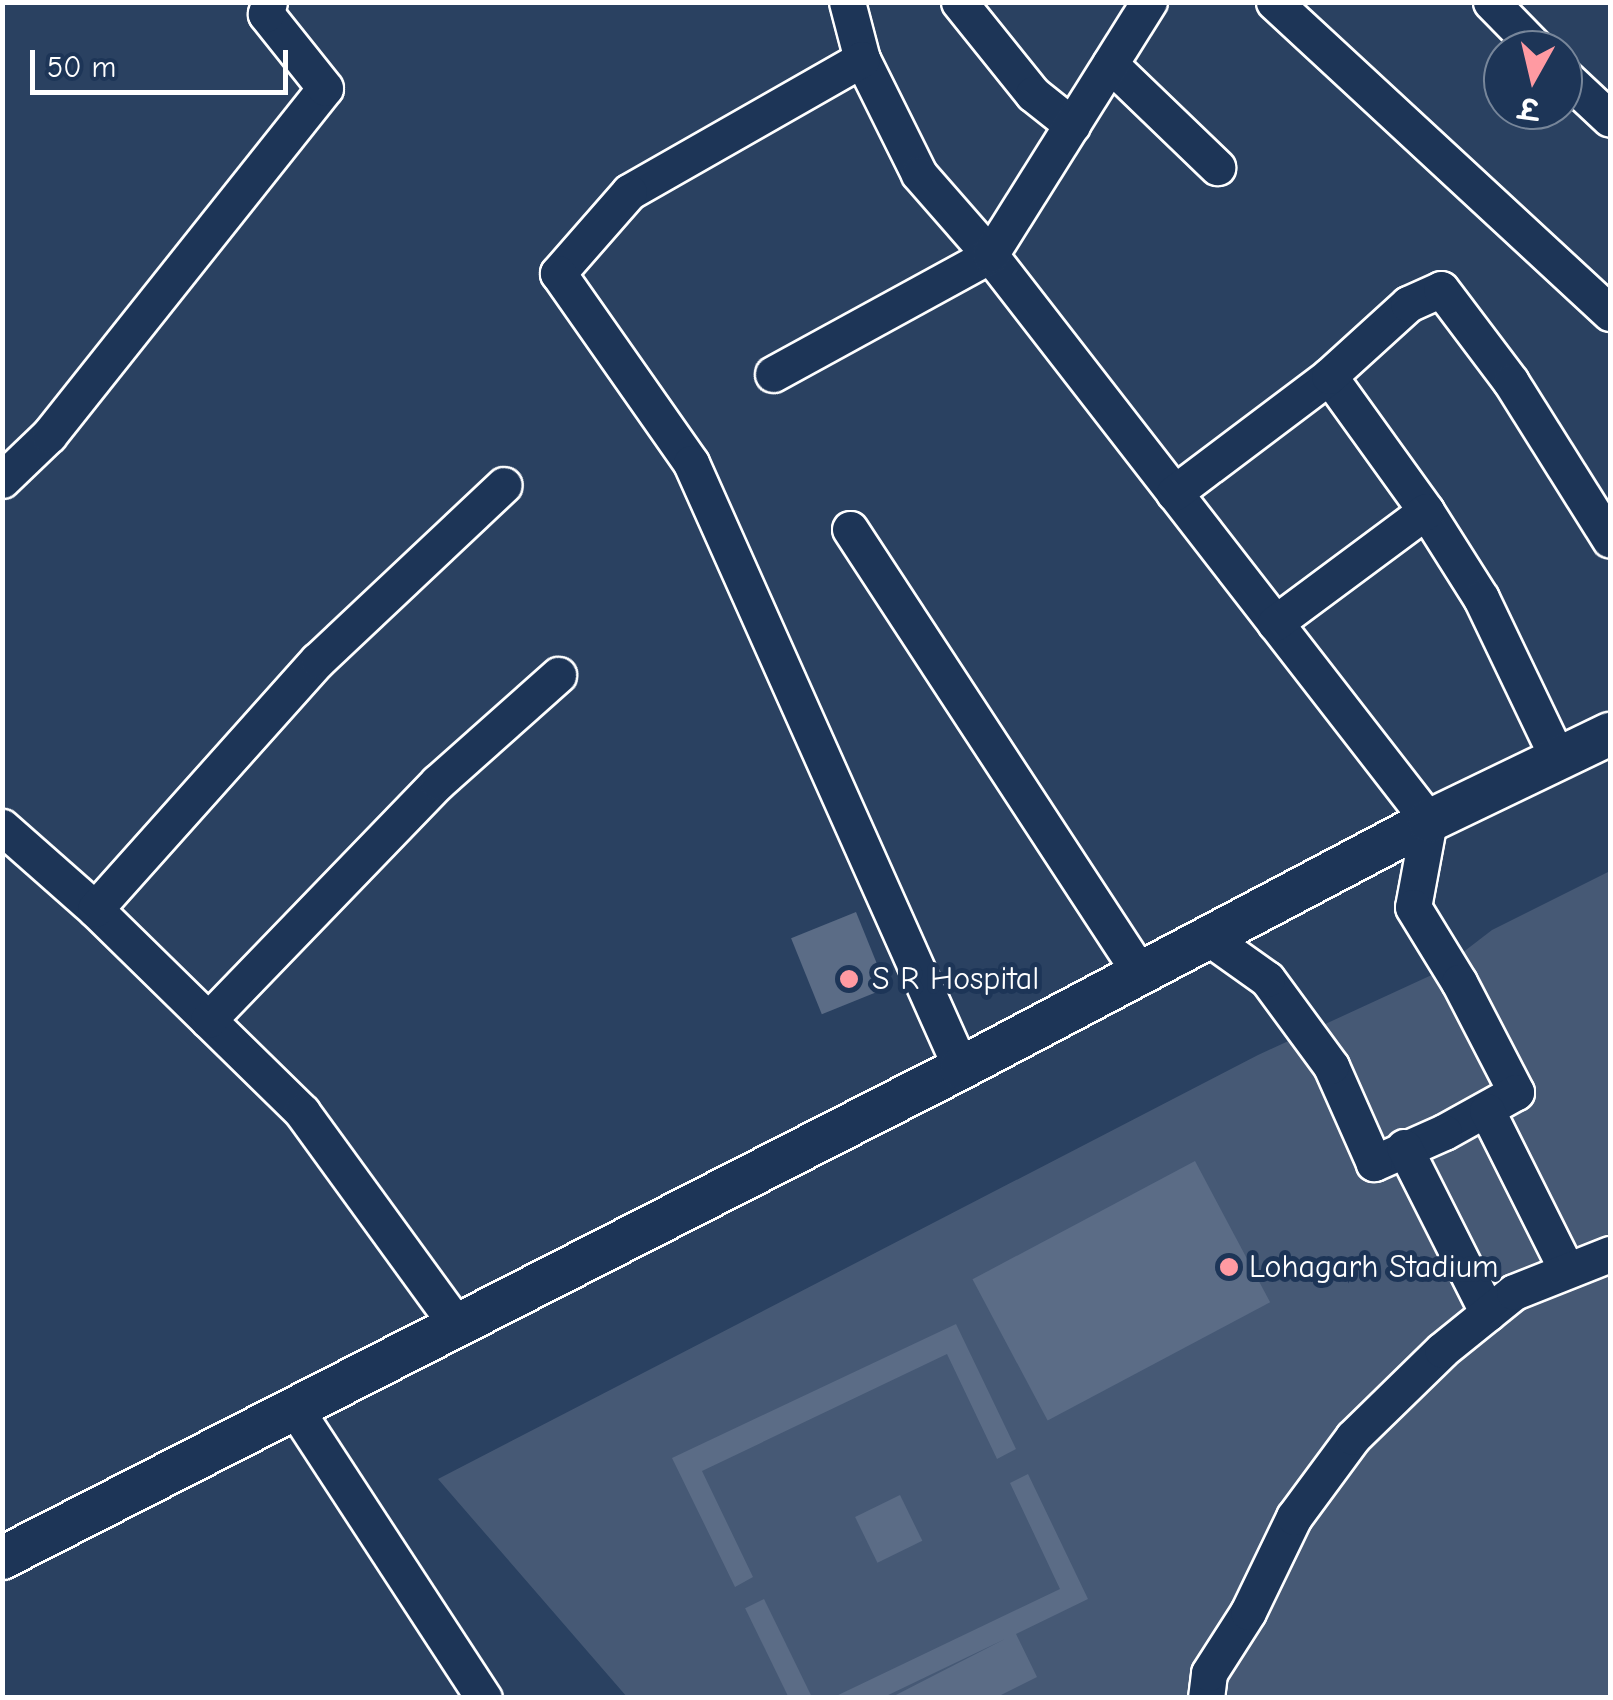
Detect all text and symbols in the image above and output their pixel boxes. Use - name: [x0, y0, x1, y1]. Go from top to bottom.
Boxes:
- scale bar: [35, 30, 292, 92]
- north arrow: [1483, 30, 1583, 130]
- text: 50 m: [47, 50, 116, 85]
- text: उ: [1518, 91, 1541, 125]
- place label: S R Hospital: [872, 960, 1039, 998]
- marker: S R Hospital: [836, 966, 862, 992]
- place label: Lohagarh Stadium: [1249, 1248, 1499, 1286]
- marker: Lohagarh Stadium: [1218, 1256, 1240, 1278]

